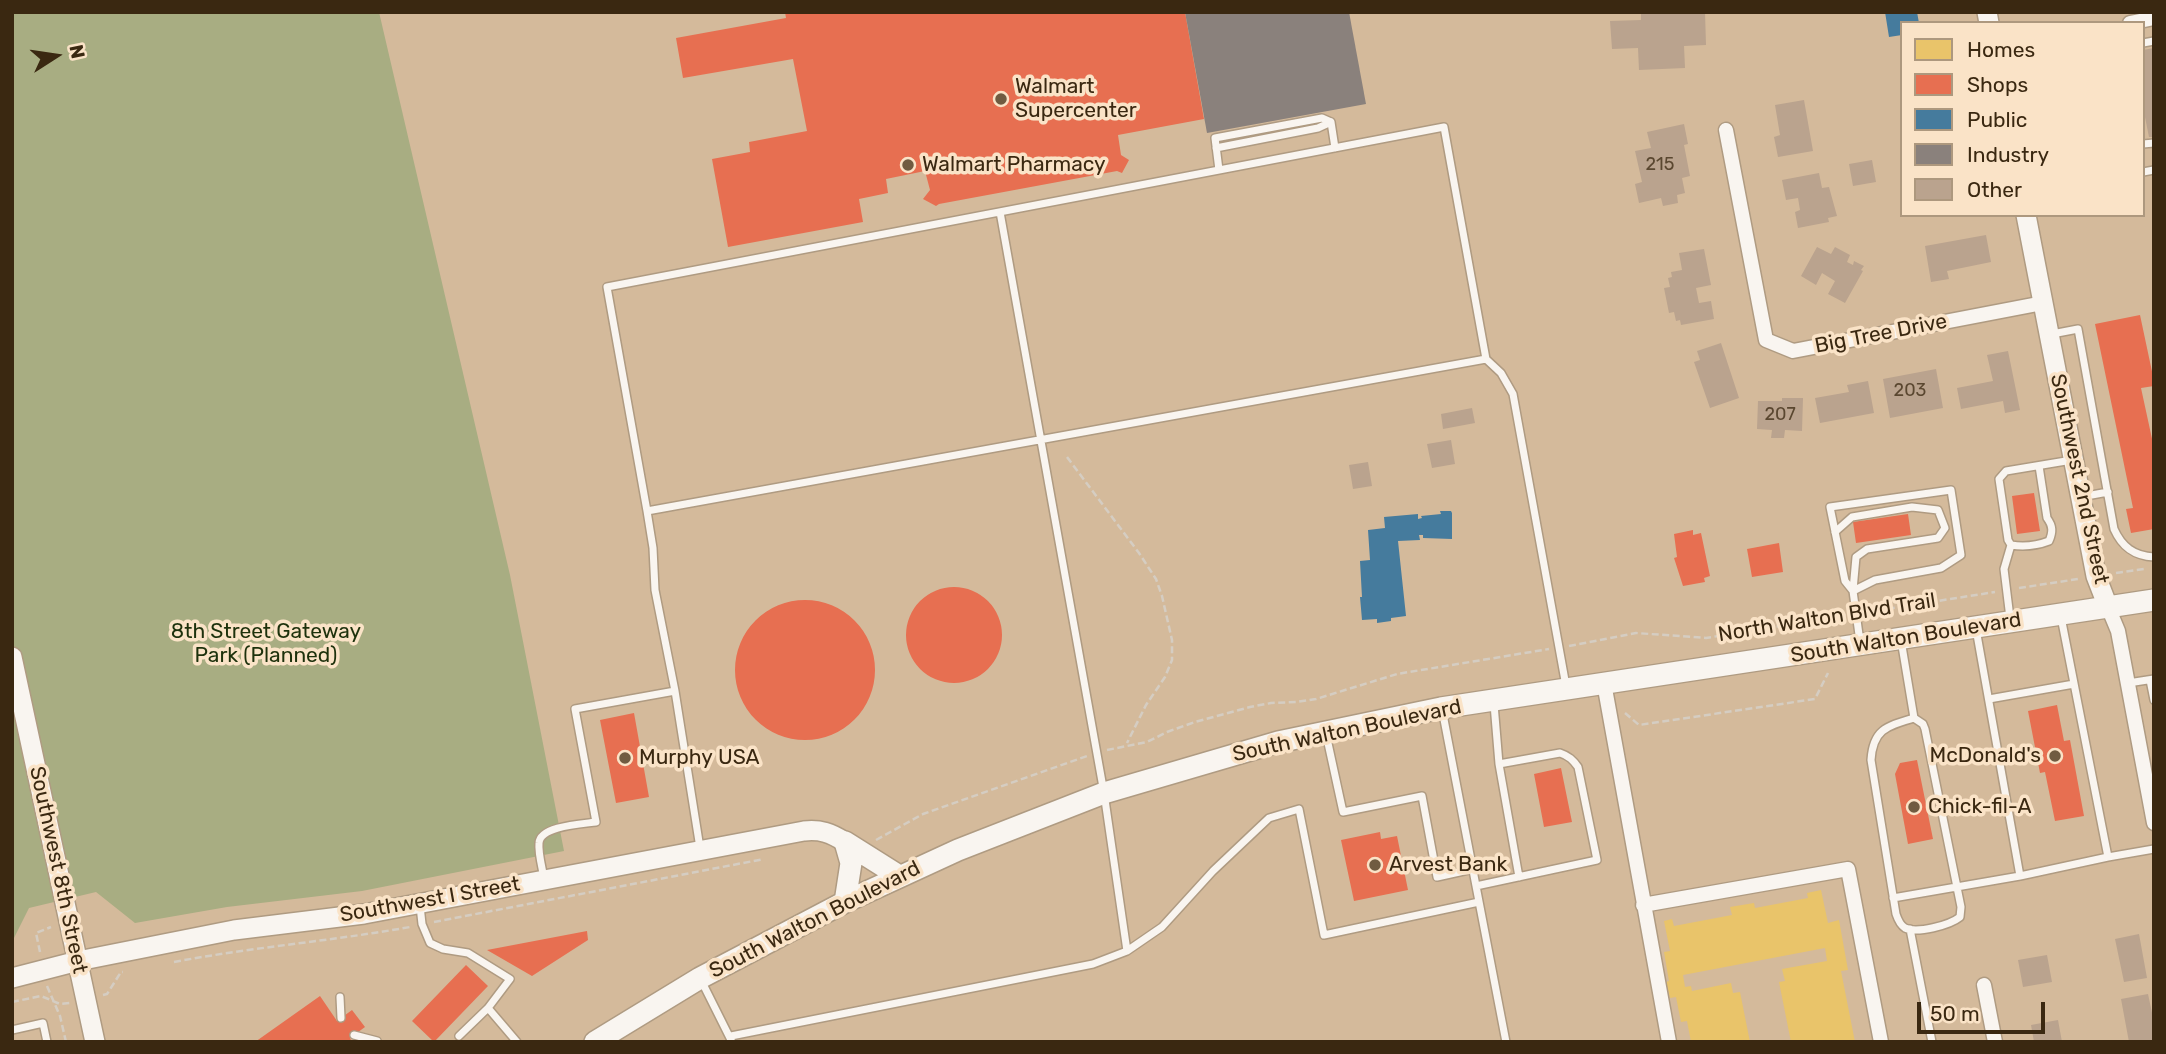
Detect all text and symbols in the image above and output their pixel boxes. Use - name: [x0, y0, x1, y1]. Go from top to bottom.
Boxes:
- north arrow: [21, 21, 91, 91]
- legend: [1900, 21, 2145, 217]
- text: Homes: [1967, 37, 2035, 62]
- text: N: [64, 42, 90, 61]
- text: Shops: [1967, 72, 2028, 97]
- place label: Walmart Supercenter: [1015, 74, 1137, 124]
- marker: Walmart Supercenter: [993, 91, 1009, 107]
- text: Public: [1967, 107, 2027, 132]
- text: Industry: [1967, 142, 2049, 167]
- place label: Walmart Pharmacy: [922, 152, 1106, 178]
- house number: 215: [1646, 154, 1674, 176]
- marker: Walmart Pharmacy: [900, 157, 916, 173]
- text: Other: [1967, 177, 2022, 202]
- street label: Big Tree Drive: [1813, 309, 1949, 359]
- street label: Southwest 2nd Street: [2044, 372, 2114, 586]
- house number: 203: [1894, 380, 1926, 402]
- house number: 207: [1764, 404, 1796, 426]
- street label: North Walton Blvd Trail: [1716, 588, 1938, 648]
- street label: South Walton Boulevard: [1789, 607, 2023, 669]
- park label: 8th Street Gateway Park (Planned): [171, 619, 361, 669]
- street label: South Walton Boulevard: [1230, 694, 1464, 768]
- place label: McDonald's: [1929, 743, 2041, 769]
- place label: Murphy USA: [639, 745, 760, 771]
- marker: McDonald's: [2047, 748, 2063, 764]
- marker: Murphy USA: [617, 750, 633, 766]
- street label: Southwest 8th Street: [24, 764, 92, 976]
- place label: Chick-fil-A: [1928, 794, 2032, 820]
- marker: Chick-fil-A: [1906, 799, 1922, 815]
- place label: Arvest Bank: [1389, 852, 1507, 878]
- street label: South Walton Boulevard: [705, 856, 925, 984]
- marker: Arvest Bank: [1367, 857, 1383, 873]
- street label: Southwest I Street: [338, 872, 522, 928]
- scale bar: [1921, 988, 2049, 1032]
- text: 50 m: [1930, 1001, 1980, 1026]

